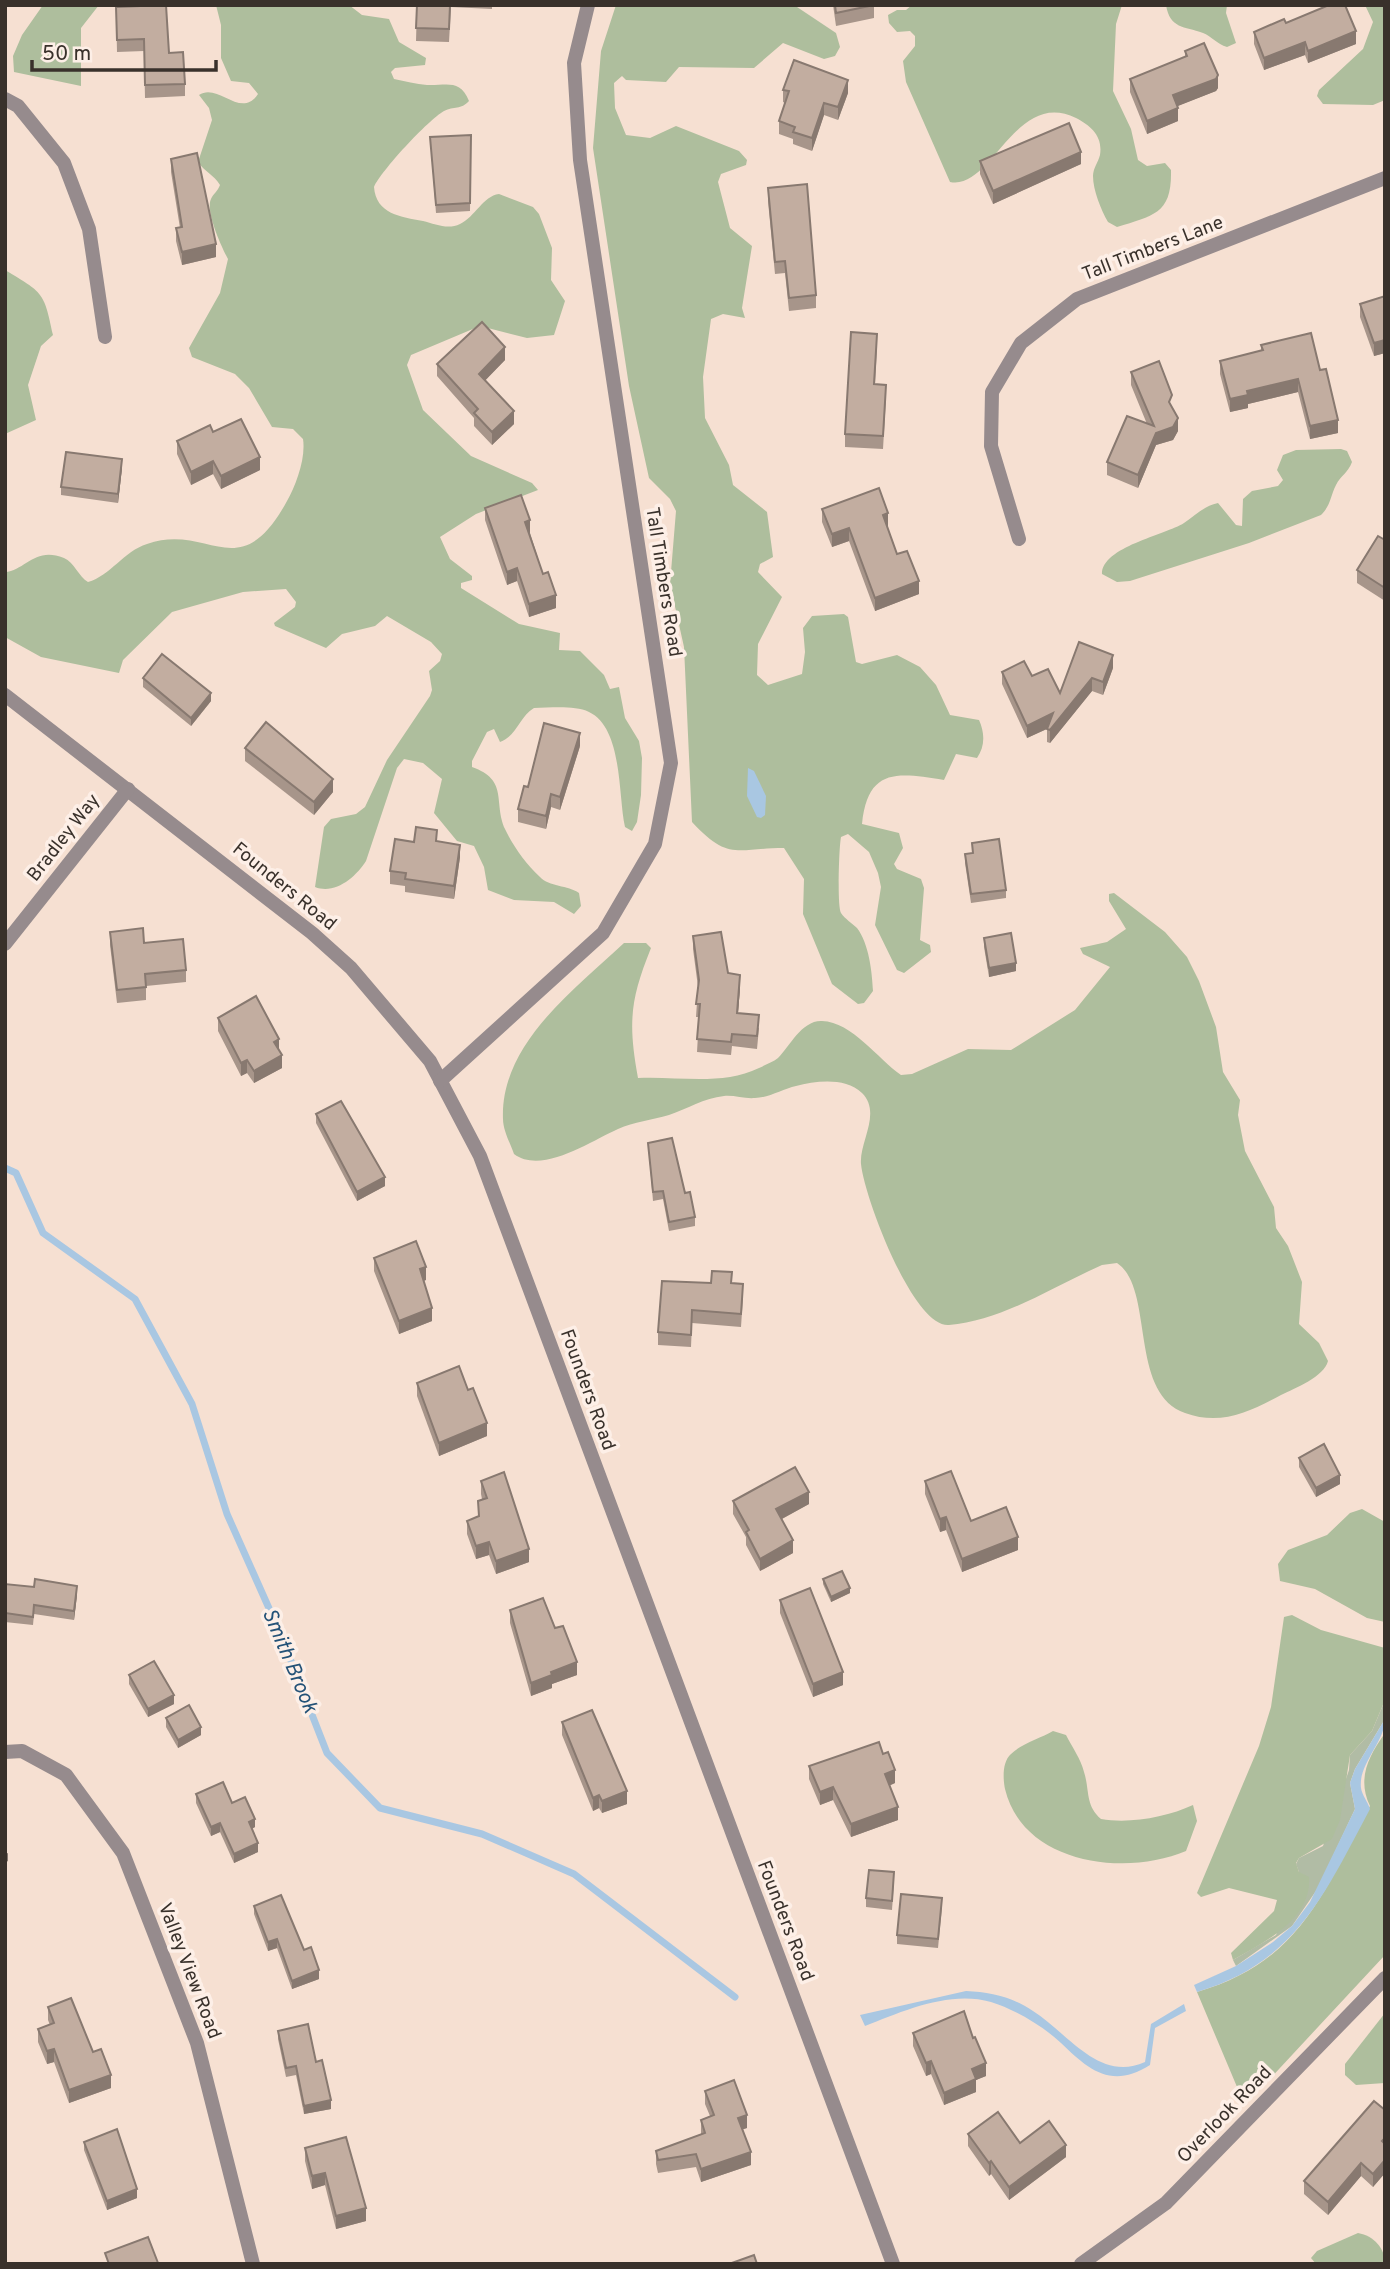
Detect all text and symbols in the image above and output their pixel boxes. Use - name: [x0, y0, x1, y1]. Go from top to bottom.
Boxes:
- scale bar: [32, 28, 215, 72]
- text: 50 m: [42, 41, 91, 68]
- street label: Tall Timbers Lane: [1079, 211, 1227, 287]
- street label: Tall Timbers Road: [639, 505, 687, 659]
- street label: Bradley Way: [22, 789, 106, 887]
- street label: Founders Road: [227, 838, 341, 936]
- street label: Founders Road: [554, 1326, 620, 1454]
- water label: Smith Brook: [255, 1605, 323, 1718]
- street label: Founders Road: [751, 1857, 819, 1985]
- street label: Valley View Road: [152, 1900, 226, 2042]
- street label: Overlook Road: [1173, 2061, 1277, 2169]

